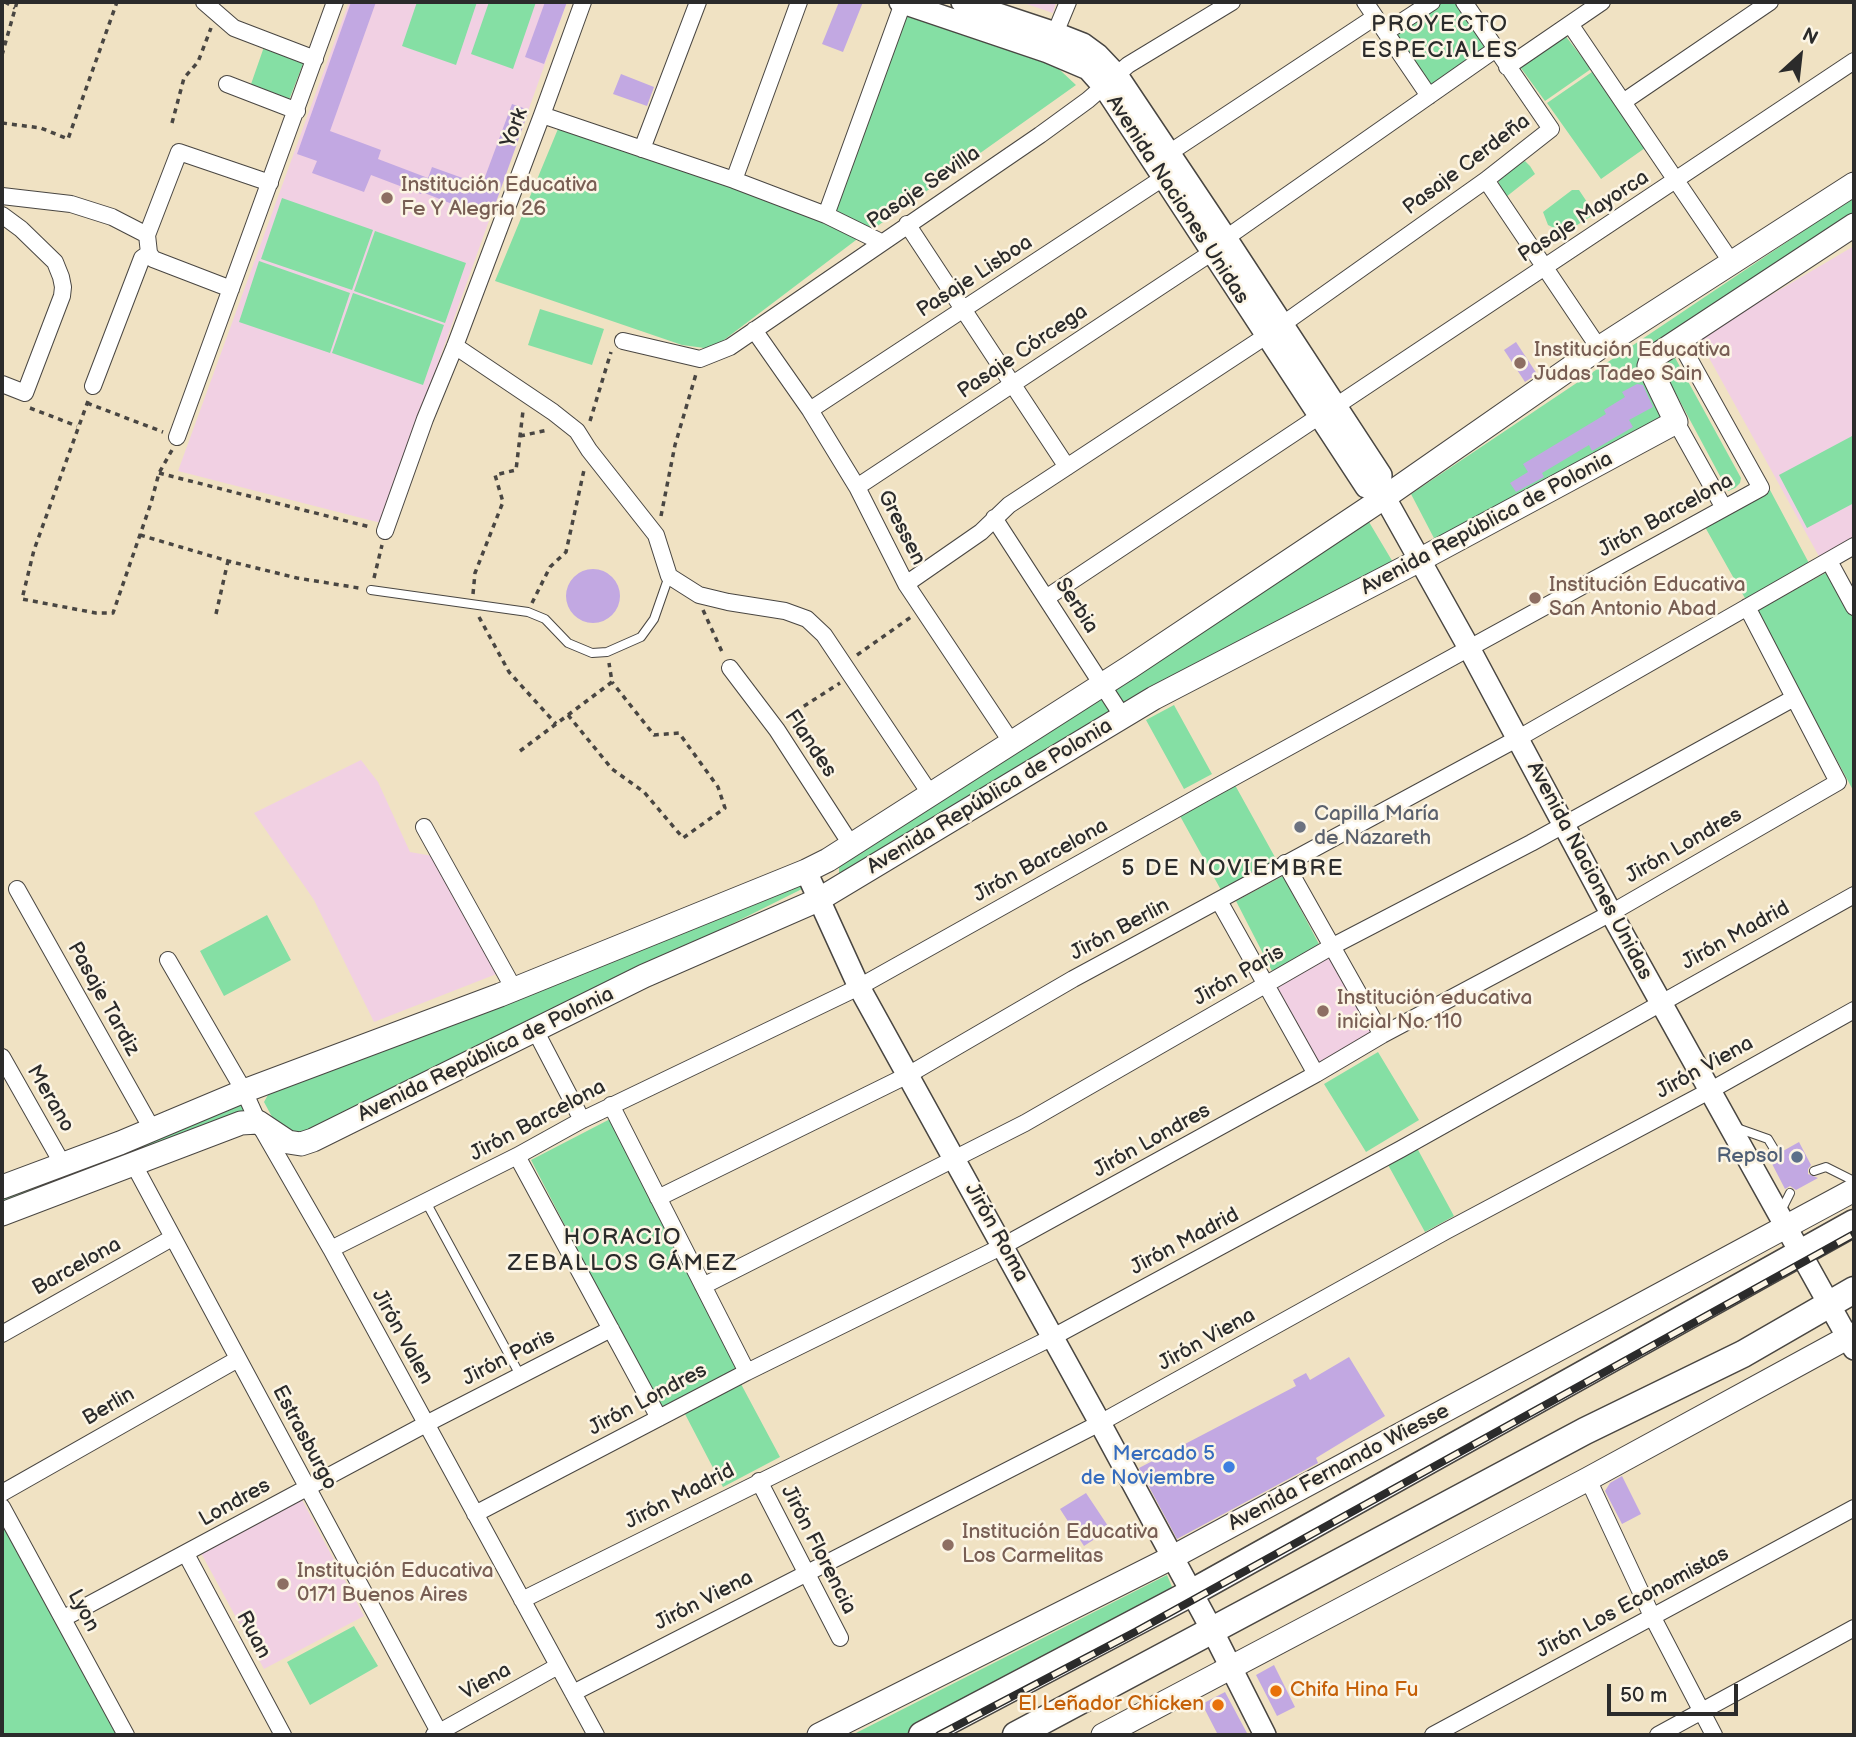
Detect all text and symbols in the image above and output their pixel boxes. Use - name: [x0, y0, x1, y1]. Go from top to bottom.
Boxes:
- district label: PROYECTO ESPECIALES: [1362, 11, 1518, 65]
- north arrow: [1765, 21, 1835, 91]
- text: N: [1798, 23, 1821, 50]
- street label: Avenida Naciones Unidas: [1100, 91, 1254, 309]
- street label: York: [496, 105, 534, 151]
- street label: Pasaje Cerdeña: [1399, 109, 1535, 221]
- street label: Pasaje Sevilla: [863, 141, 985, 235]
- street label: Pasaje Mayorca: [1514, 165, 1654, 269]
- place label: Institución Educativa Fe Y Alegria 26: [401, 173, 598, 223]
- marker: Institución Educativa Fe Y Alegria 26: [379, 190, 395, 206]
- street label: Pasaje Lisboa: [913, 230, 1037, 324]
- street label: Pasaje Córcega: [953, 299, 1093, 405]
- place label: Institución Educativa Judas Tadeo Sain: [1534, 338, 1731, 388]
- marker: Institución Educativa Judas Tadeo Sain: [1512, 355, 1528, 371]
- street label: Avenida República de Polonia: [1357, 447, 1617, 601]
- street label: Jirón Barcelona: [1594, 469, 1738, 563]
- street label: Gressen: [872, 486, 930, 570]
- street label: Serbia: [1049, 573, 1103, 639]
- place label: Institución Educativa San Antonio Abad: [1549, 573, 1746, 623]
- marker: Institución Educativa San Antonio Abad: [1527, 590, 1543, 606]
- street label: Flandes: [778, 706, 842, 782]
- street label: Avenida República de Polonia: [863, 714, 1117, 880]
- street label: Avenida Naciones Unidas: [1521, 758, 1657, 984]
- place label: Capilla María de Nazareth: [1314, 802, 1439, 852]
- street label: Jirón Londres: [1621, 803, 1747, 889]
- street label: Jirón Barcelona: [969, 814, 1113, 908]
- marker: Capilla María de Nazareth: [1292, 819, 1308, 835]
- district label: 5 DE NOVIEMBRE: [1123, 855, 1343, 883]
- street label: Jirón Berlin: [1066, 893, 1174, 967]
- street label: Jirón Madrid: [1678, 896, 1794, 976]
- street label: Pasaje Tardiz: [61, 938, 145, 1060]
- street label: Jirón Paris: [1189, 940, 1289, 1012]
- street label: Avenida República de Polonia: [354, 982, 618, 1128]
- place label: Institución educativa inicial No. 110: [1337, 986, 1532, 1036]
- marker: Institución educativa inicial No. 110: [1315, 1003, 1331, 1019]
- street label: Jirón Viena: [1652, 1031, 1758, 1105]
- street label: Merano: [21, 1061, 79, 1137]
- street label: Jirón Barcelona: [466, 1075, 610, 1167]
- street label: Jirón Londres: [1089, 1098, 1215, 1184]
- place label: Repsol: [1716, 1144, 1783, 1170]
- marker: Repsol: [1789, 1149, 1805, 1165]
- street label: Jirón Roma: [959, 1179, 1033, 1287]
- street label: Jirón Madrid: [1126, 1203, 1244, 1281]
- district label: HORACIO ZEBALLOS GÁMEZ: [509, 1224, 737, 1278]
- street label: Barcelona: [28, 1232, 126, 1302]
- street label: Jirón Valen: [366, 1285, 438, 1389]
- street label: Jirón Viena: [1154, 1303, 1260, 1377]
- street label: Jirón Paris: [459, 1324, 559, 1392]
- street label: Jirón Londres: [585, 1358, 711, 1442]
- street label: Estrasburgo: [266, 1381, 342, 1495]
- street label: Berlin: [79, 1382, 139, 1432]
- street label: Avenida Fernando Wiesse: [1224, 1399, 1454, 1537]
- place label: Mercado 5 de Noviembre: [1081, 1442, 1215, 1492]
- street label: Jirón Madrid: [621, 1459, 739, 1535]
- marker: Mercado 5 de Noviembre: [1221, 1459, 1237, 1475]
- street label: Londres: [195, 1473, 275, 1533]
- street label: Jirón Florencia: [775, 1481, 861, 1619]
- place label: Institución Educativa Los Carmelitas: [962, 1520, 1159, 1570]
- marker: Institución Educativa Los Carmelitas: [940, 1537, 956, 1553]
- street label: Jirón Los Economistas: [1533, 1542, 1733, 1664]
- place label: Institución Educativa 0171 Buenos Aires: [297, 1559, 494, 1609]
- street label: Jirón Viena: [651, 1565, 757, 1637]
- marker: Institución Educativa 0171 Buenos Aires: [275, 1576, 291, 1592]
- street label: Lyon: [62, 1586, 104, 1636]
- street label: Ruan: [230, 1607, 276, 1663]
- street label: Viena: [456, 1658, 516, 1706]
- scale bar: [1611, 1670, 1742, 1714]
- place label: Chifa Hina Fu: [1290, 1678, 1418, 1704]
- marker: Chifa Hina Fu: [1268, 1683, 1284, 1699]
- text: 50 m: [1620, 1683, 1667, 1708]
- place label: El Leñador Chicken: [1018, 1692, 1204, 1718]
- marker: El Leñador Chicken: [1210, 1697, 1226, 1713]

